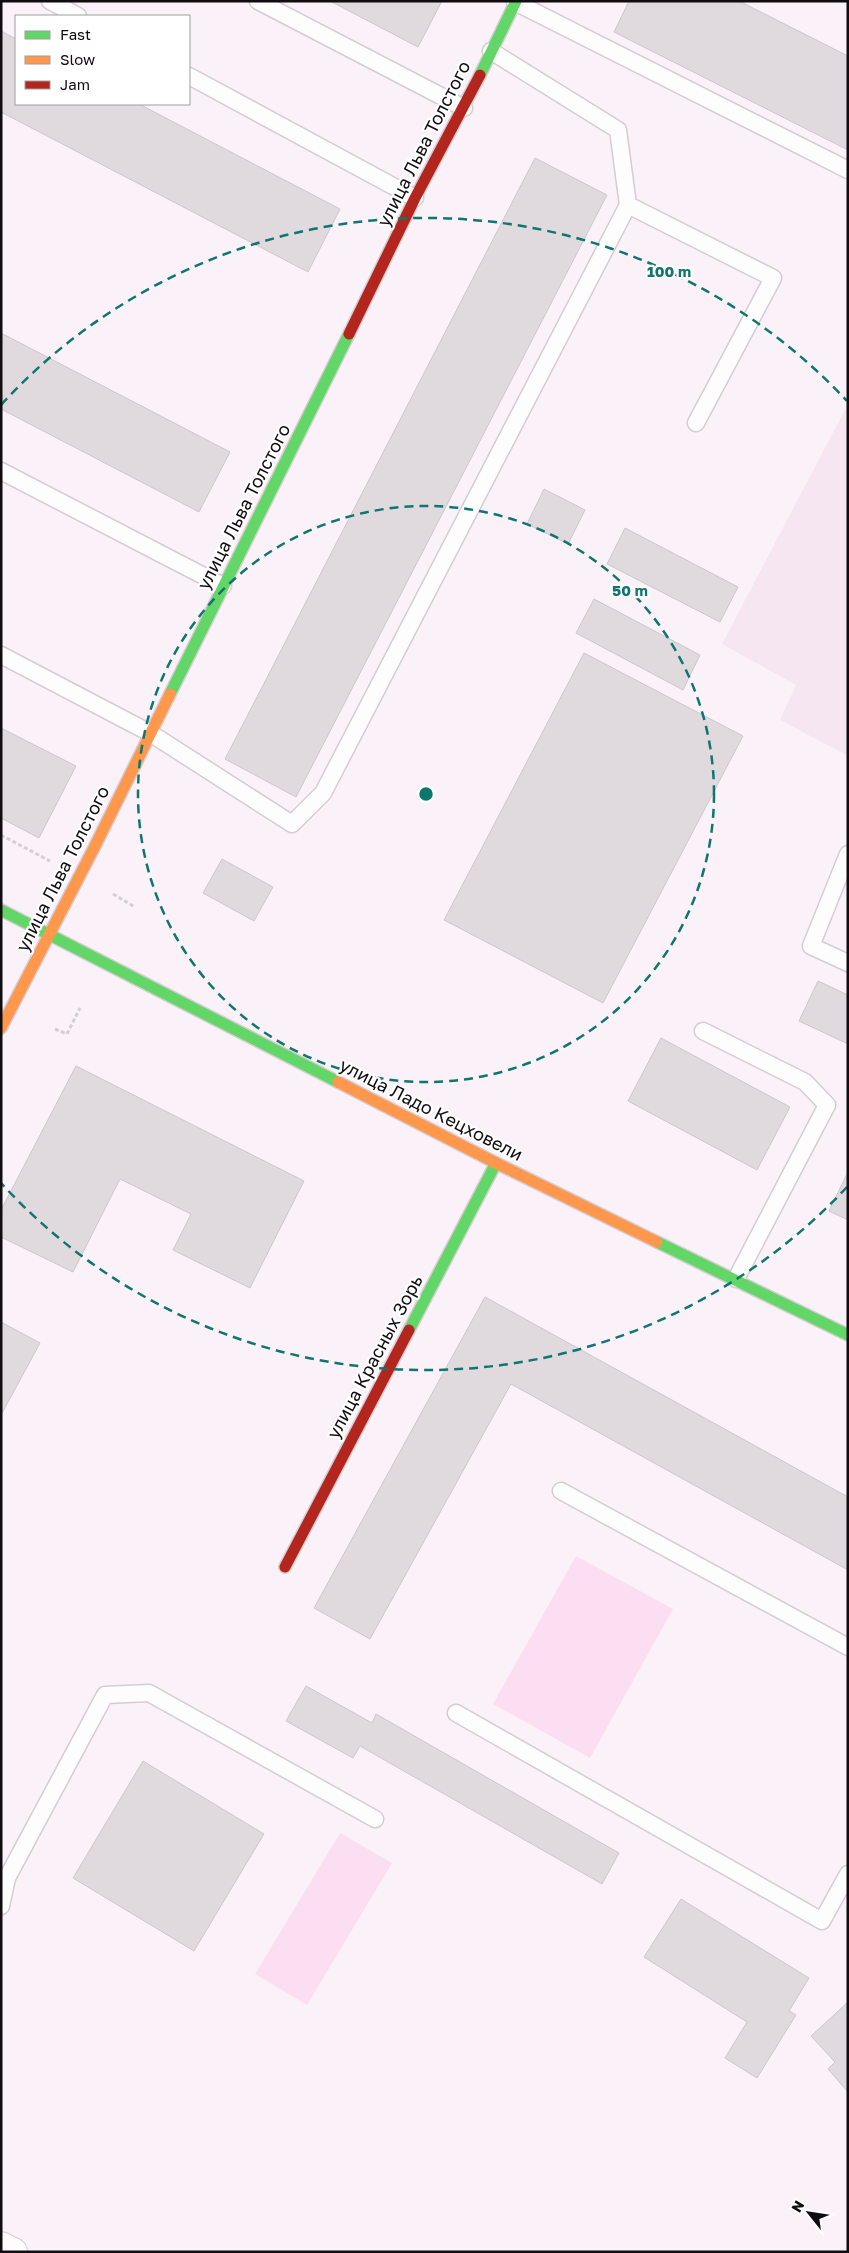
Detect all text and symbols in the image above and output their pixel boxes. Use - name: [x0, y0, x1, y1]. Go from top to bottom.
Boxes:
- legend: [15, 15, 190, 105]
- text: Fast: [60, 25, 91, 43]
- text: Slow: [60, 50, 95, 68]
- street label: улица Льва Толстого: [372, 57, 475, 230]
- text: Jam: [60, 75, 90, 93]
- text: 100 m: [647, 262, 691, 280]
- street label: улица Льва Толстого: [192, 420, 295, 593]
- text: 50 m: [612, 581, 648, 599]
- street label: улица Льва Толстого: [11, 782, 114, 955]
- centre of rings: [417, 785, 435, 803]
- street label: улица Ладо Кецховели: [336, 1053, 527, 1165]
- street label: улица Красных Зорь: [322, 1271, 427, 1442]
- north arrow: [784, 2188, 834, 2238]
- text: N: [787, 2197, 807, 2215]

